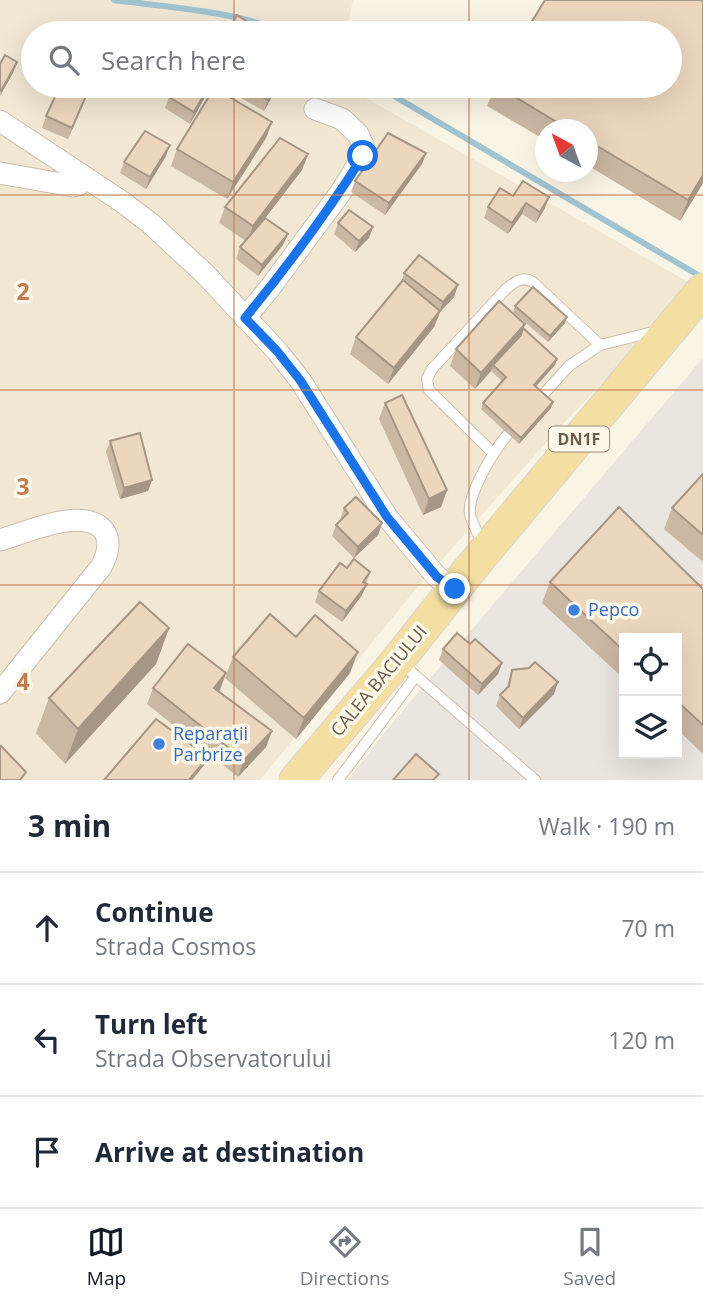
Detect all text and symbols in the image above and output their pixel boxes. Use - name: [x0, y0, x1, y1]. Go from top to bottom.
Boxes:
- search box: [21, 21, 682, 98]
- icon: search: [45, 41, 83, 79]
- text: Search here: [101, 42, 246, 78]
- north arrow: [535, 119, 598, 182]
- route start: [347, 140, 378, 171]
- text: 2: [16, 275, 30, 307]
- road number: DN1F: [549, 426, 609, 452]
- text: 3: [16, 470, 30, 502]
- route end: [439, 573, 470, 604]
- place label: Pepco: [588, 597, 639, 621]
- marker: Pepco: [566, 602, 582, 618]
- street label: CALEA BACIULUI: [325, 620, 432, 741]
- map controls: [619, 633, 682, 759]
- button: locate: [619, 633, 682, 696]
- text: 4: [16, 665, 30, 697]
- button: layers: [619, 696, 682, 759]
- place label: Reparații Parbrize: [173, 721, 248, 766]
- marker: Reparații Parbrize: [151, 736, 167, 752]
- text: 3 min: [28, 805, 111, 846]
- text: Walk · 190 m: [538, 810, 675, 842]
- text: Continue: [95, 894, 214, 930]
- icon: ahead: [28, 909, 66, 947]
- text: 70 m: [621, 912, 675, 944]
- text: Strada Cosmos: [95, 930, 256, 962]
- text: Turn left: [95, 1006, 207, 1042]
- icon: left: [28, 1021, 66, 1059]
- text: 120 m: [608, 1024, 675, 1056]
- text: Strada Observatorului: [95, 1042, 332, 1074]
- icon: arrive: [28, 1133, 66, 1171]
- text: Arrive at destination: [95, 1134, 364, 1170]
- tab: Map: [87, 1223, 126, 1291]
- tab: Directions: [300, 1223, 390, 1291]
- tab: Saved: [563, 1223, 616, 1291]

